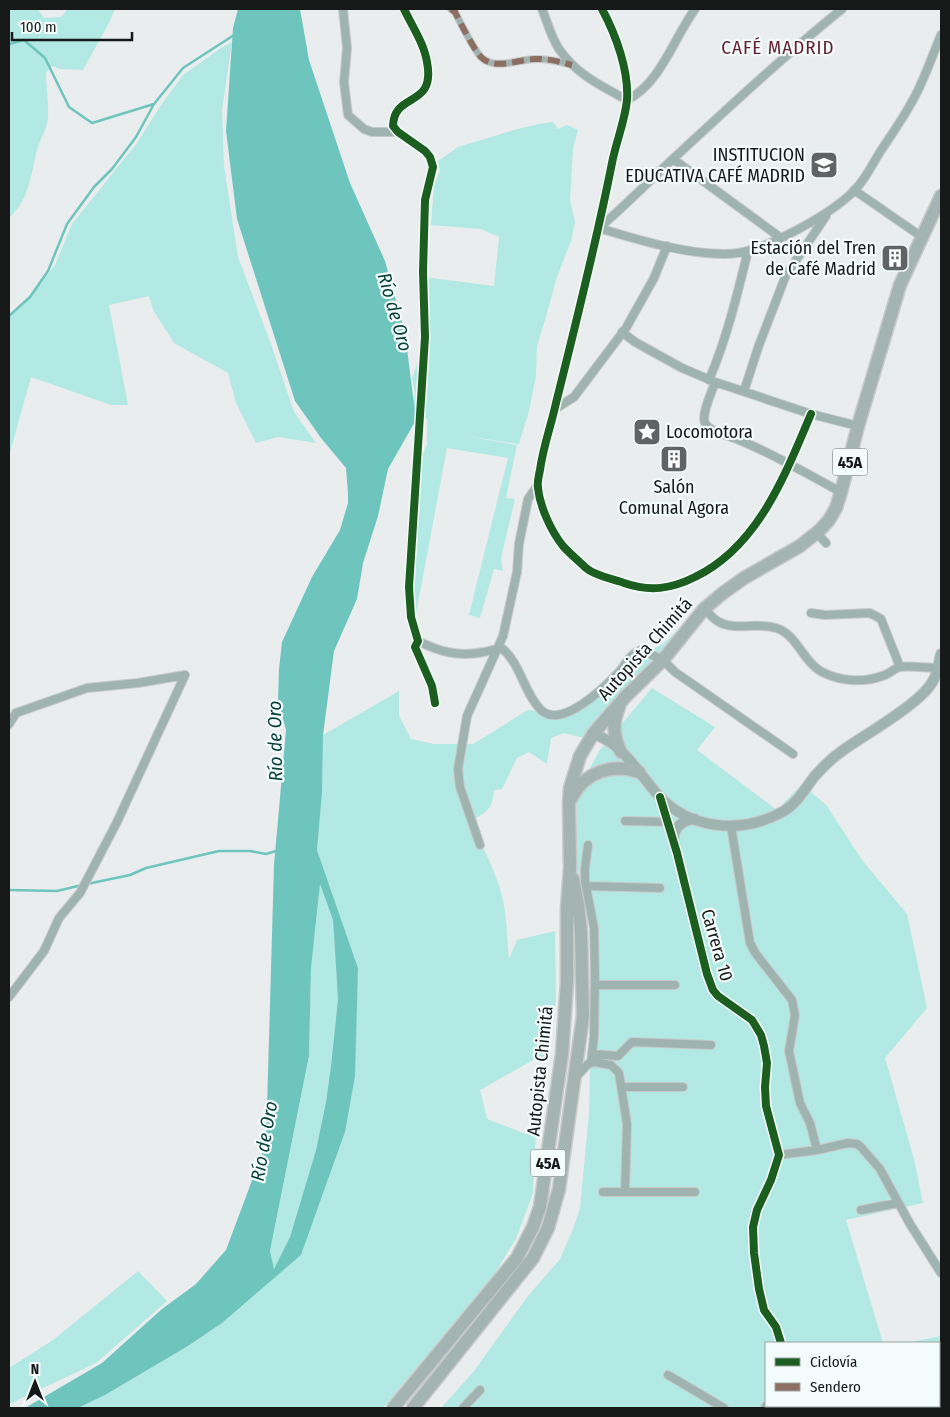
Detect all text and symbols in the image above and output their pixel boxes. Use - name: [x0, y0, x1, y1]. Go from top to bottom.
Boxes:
- scale bar: [12, 10, 132, 42]
- text: 100 m: [20, 18, 57, 36]
- district label: CAFÉ MADRID: [721, 36, 835, 59]
- place label: INSTITUCION EDUCATIVA CAFÉ MADRID: [625, 144, 805, 187]
- school or university icon: INSTITUCION EDUCATIVA CAFÉ MADRID: [809, 150, 839, 180]
- place label: Estación del Tren de Café Madrid: [750, 237, 876, 280]
- building icon: Estación del Tren de Café Madrid: [880, 243, 910, 273]
- water label: Río de Oro: [373, 270, 417, 354]
- place icon: Locomotora: [632, 417, 662, 447]
- place label: Locomotora: [666, 421, 753, 443]
- building icon: Salón Comunal Agora: [659, 444, 689, 474]
- road number: 45A: [832, 448, 868, 476]
- place label: Salón Comunal Agora: [619, 476, 729, 519]
- street label: Autopista Chimitá: [593, 593, 697, 705]
- water label: Río de Oro: [263, 700, 287, 782]
- street label: Carrera 10: [696, 906, 738, 984]
- street label: Autopista Chimitá: [522, 1005, 558, 1137]
- water label: Río de Oro: [246, 1099, 282, 1183]
- road number: 45A: [530, 1150, 566, 1176]
- legend: [765, 1342, 940, 1407]
- text: Ciclovía: [810, 1353, 857, 1371]
- north arrow: [10, 1357, 60, 1407]
- text: N: [31, 1361, 39, 1378]
- text: Sendero: [810, 1378, 861, 1396]

